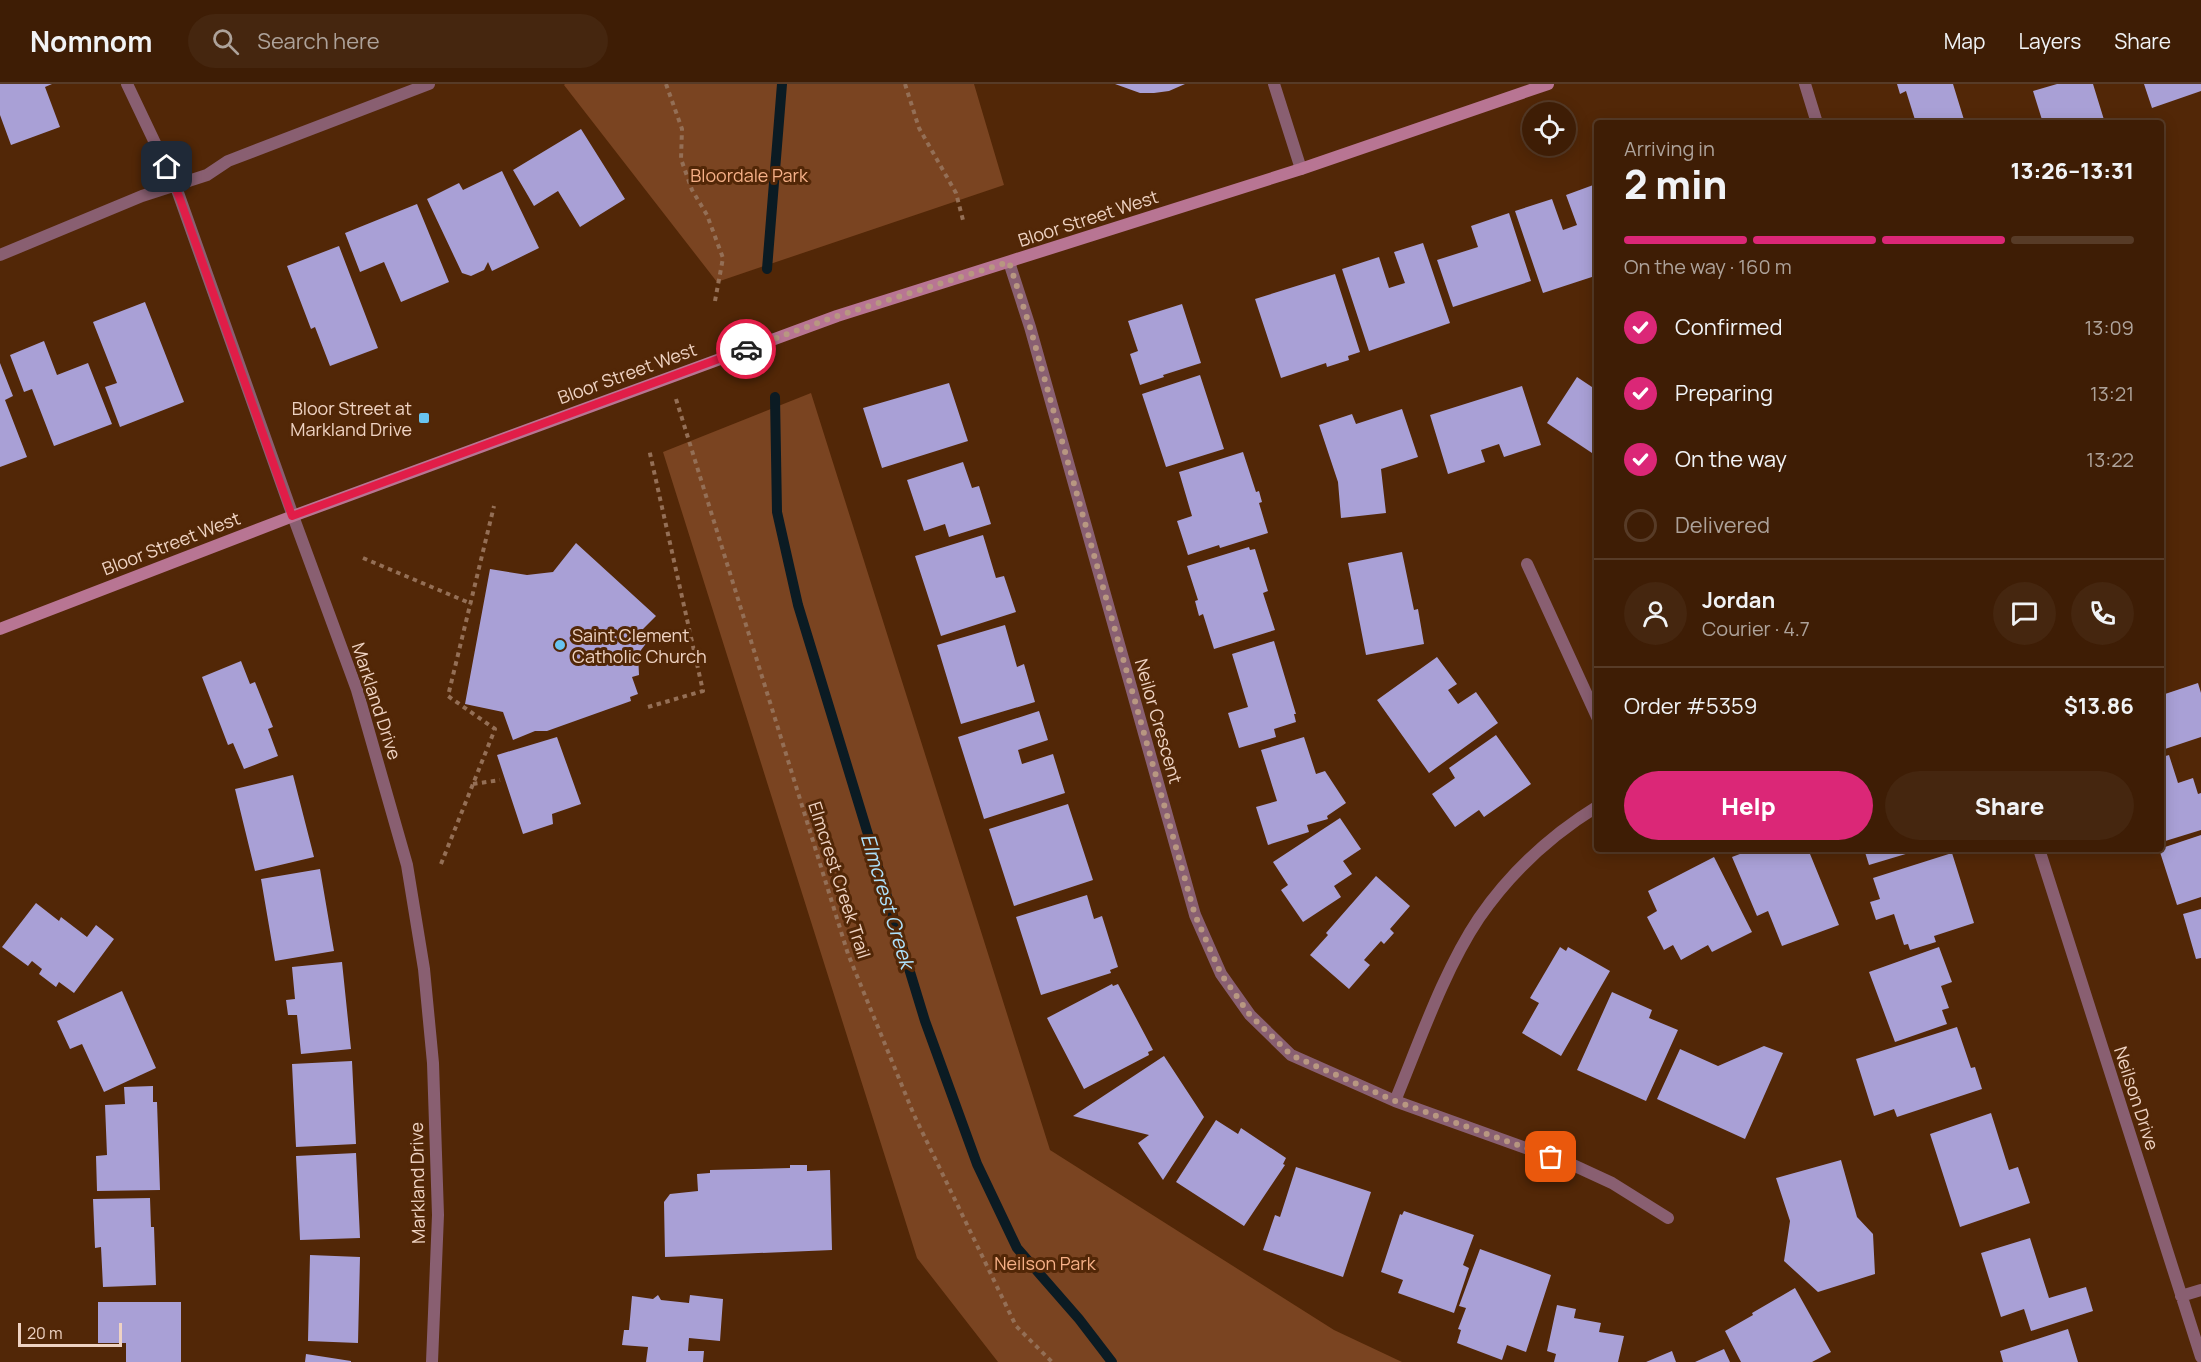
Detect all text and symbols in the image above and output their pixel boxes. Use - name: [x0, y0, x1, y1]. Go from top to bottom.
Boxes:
- search box: [188, 14, 608, 68]
- text: Nomnom: [30, 22, 152, 60]
- icon: search: [209, 25, 242, 58]
- text: Search here: [257, 26, 380, 56]
- text: Map: [1944, 27, 1985, 55]
- text: Layers: [2018, 27, 2081, 55]
- text: Share: [2114, 27, 2171, 55]
- map controls: [1522, 102, 1576, 156]
- button: locate: [1522, 102, 1576, 156]
- text: Arriving in: [1624, 135, 1715, 162]
- pin: [141, 141, 192, 192]
- icon: home: [150, 150, 183, 183]
- text: 13:26–13:31: [2010, 156, 2134, 186]
- text: 2 min: [1624, 157, 1727, 211]
- park label: Bloordale Park: [690, 163, 809, 187]
- street label: Bloor Street West: [1015, 184, 1161, 252]
- text: On the way · 160 m: [1624, 253, 1792, 280]
- icon: check: [1624, 311, 1657, 344]
- text: Confirmed: [1675, 312, 1783, 342]
- text: 13:09: [2085, 314, 2134, 341]
- courier: [716, 319, 776, 379]
- icon: car: [730, 333, 763, 366]
- street label: Bloor Street West: [554, 337, 700, 409]
- icon: check: [1624, 377, 1657, 410]
- text: Preparing: [1675, 378, 1773, 408]
- text: 13:21: [2090, 380, 2134, 407]
- place label: Bloor Street at Markland Drive: [290, 396, 412, 441]
- marker: Bloor Street at Markland Drive: [417, 411, 431, 425]
- icon: check: [1624, 443, 1657, 476]
- text: On the way: [1675, 444, 1787, 474]
- text: 13:22: [2086, 446, 2134, 473]
- street label: Bloor Street West: [99, 506, 243, 580]
- text: Delivered: [1675, 510, 1770, 540]
- button: person: [1624, 582, 1687, 645]
- button: chat: [1993, 582, 2056, 645]
- button: phone: [2071, 582, 2134, 645]
- text: Jordan: [1702, 585, 1775, 615]
- text: Courier · 4.7: [1702, 615, 1810, 642]
- place label: Saint Clement Catholic Church: [572, 623, 707, 668]
- marker: Saint Clement Catholic Church: [553, 638, 567, 652]
- street label: Markland Drive: [347, 639, 407, 763]
- street label: Neilor Crescent: [1130, 656, 1188, 786]
- text: Order #5359: [1624, 691, 1757, 721]
- text: $13.86: [2064, 691, 2134, 721]
- button: Help: [1624, 771, 1873, 840]
- button: Share: [1885, 771, 2134, 840]
- street label: Elmcrest Creek Trail: [803, 798, 877, 962]
- water label: Elmcrest Creek: [855, 830, 922, 975]
- street label: Neilson Drive: [2109, 1043, 2165, 1153]
- street label: Markland Drive: [404, 1122, 430, 1244]
- pin: [1525, 1131, 1576, 1182]
- icon: bag: [1534, 1140, 1567, 1173]
- park label: Neilson Park: [994, 1251, 1097, 1275]
- scale bar: [18, 1320, 122, 1348]
- text: 20 m: [27, 1322, 63, 1344]

